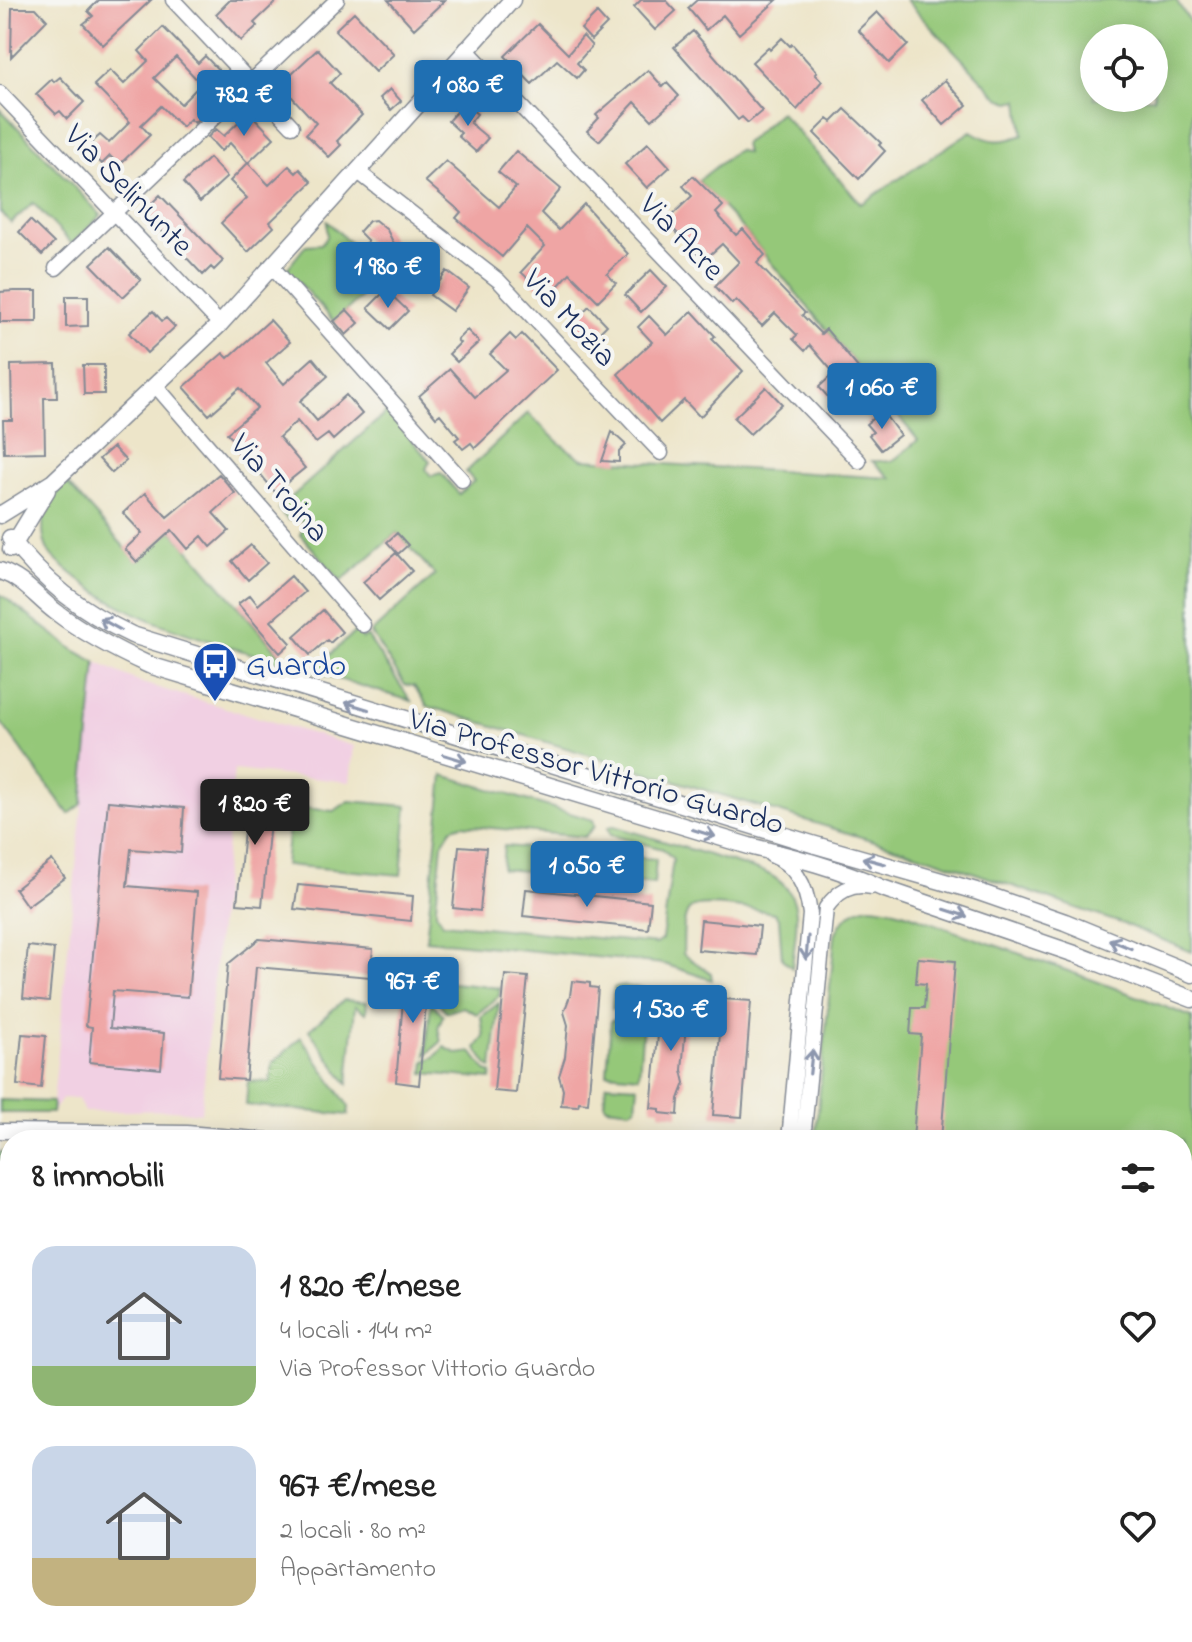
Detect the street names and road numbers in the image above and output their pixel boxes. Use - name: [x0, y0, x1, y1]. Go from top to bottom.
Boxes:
- street label: Via Selinunte: [51, 114, 203, 269]
- street label: Via Acre: [626, 183, 735, 293]
- street label: Via Mozia: [510, 259, 627, 379]
- street label: Via Troina: [217, 424, 339, 554]
- street label: Via Professor Vittorio Guardo: [402, 697, 789, 849]

